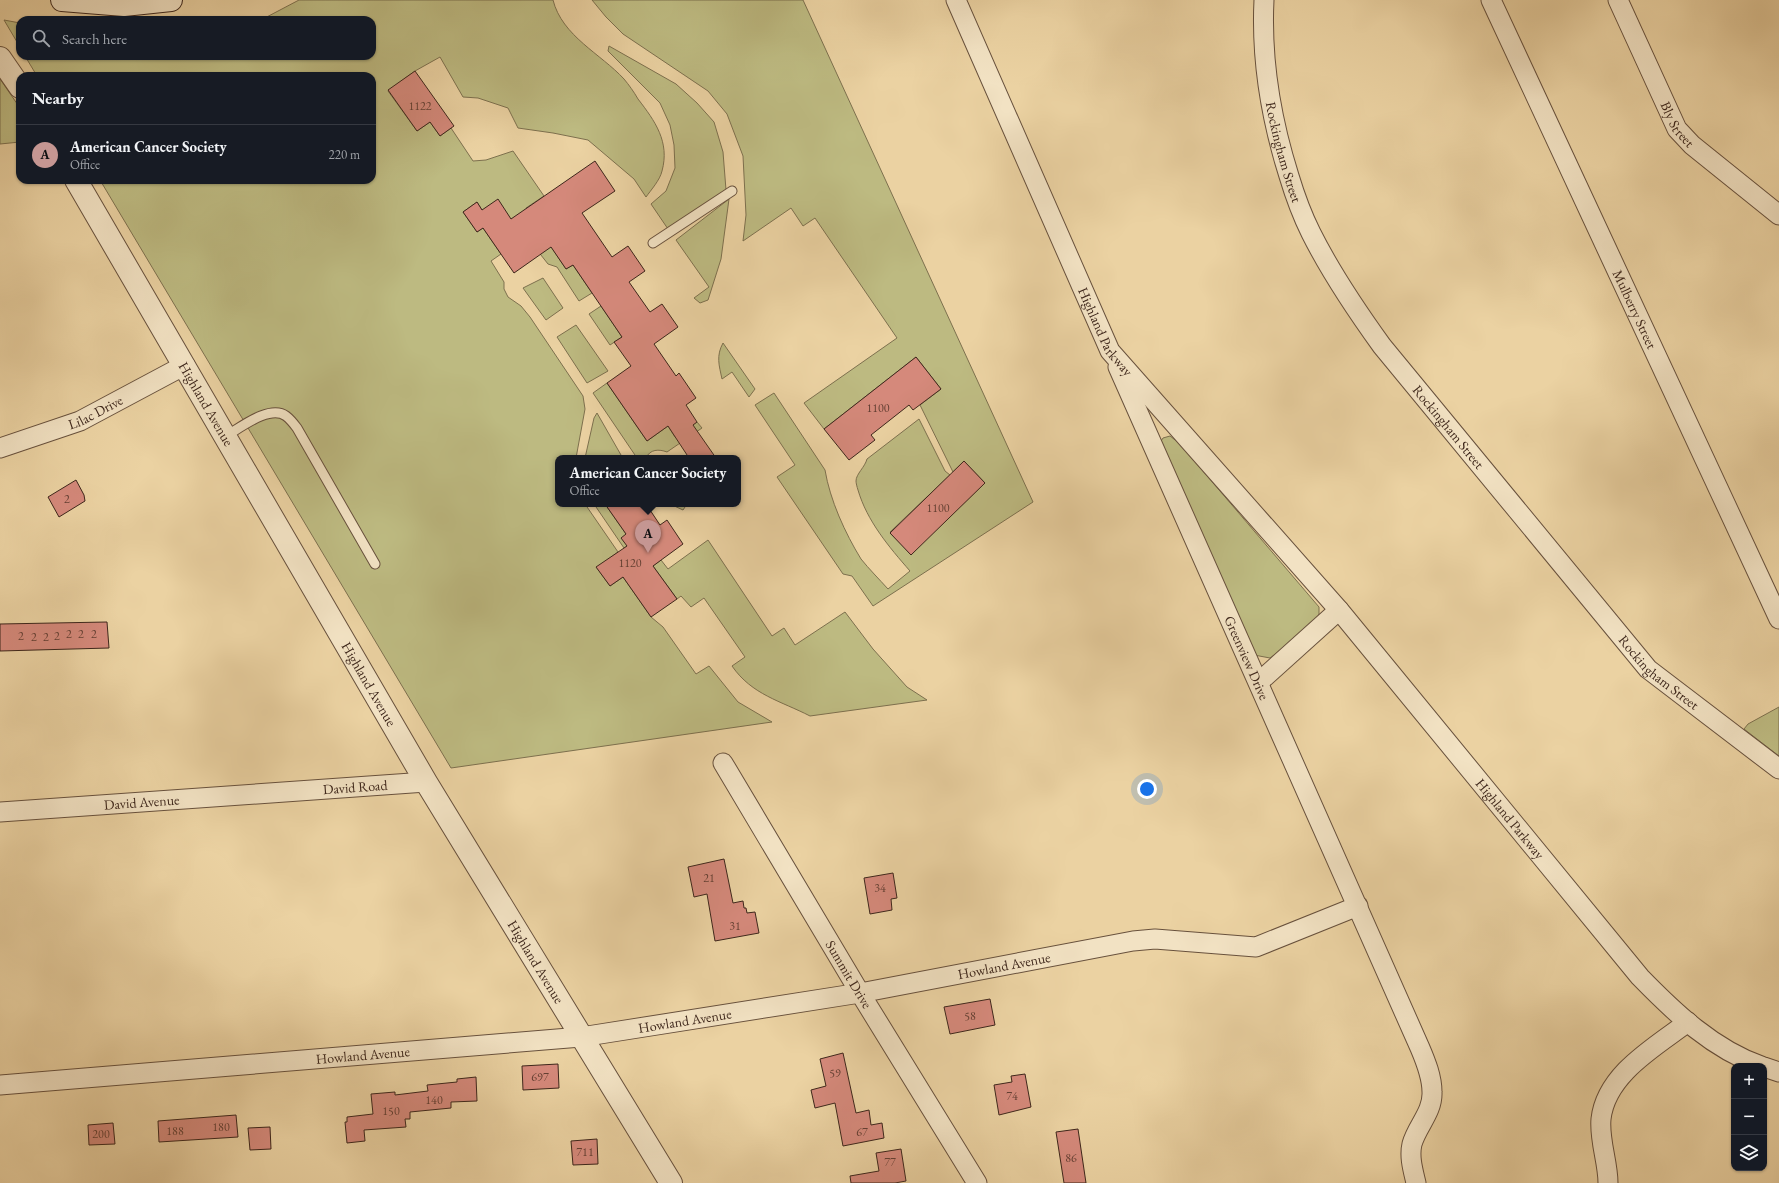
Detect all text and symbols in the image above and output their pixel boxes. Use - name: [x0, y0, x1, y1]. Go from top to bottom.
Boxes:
- search box: [16, 16, 376, 60]
- icon: search: [30, 27, 52, 49]
- text: Search here: [62, 29, 127, 48]
- text: Nearby: [32, 87, 84, 109]
- house number: 1122: [408, 98, 432, 114]
- street label: Bly Street: [1657, 98, 1699, 152]
- street label: Rockingham Street: [1262, 100, 1306, 205]
- text: American Cancer Society: [70, 137, 227, 156]
- text: A: [40, 146, 50, 163]
- text: 220 m: [329, 146, 360, 163]
- text: Office: [70, 156, 100, 173]
- street label: Mulberry Street: [1609, 267, 1661, 352]
- street label: Highland Parkway: [1074, 284, 1137, 380]
- street label: Highland Avenue: [175, 358, 238, 450]
- street label: Rockingham Street: [1409, 381, 1489, 473]
- street label: Lilac Drive: [66, 391, 126, 433]
- house number: 1100: [866, 400, 890, 416]
- popup: [555, 455, 741, 507]
- text: American Cancer Society: [570, 463, 726, 482]
- text: Office: [570, 482, 600, 499]
- house number: 2: [64, 491, 70, 507]
- house number: 1100: [926, 500, 950, 516]
- pin: A: [635, 520, 661, 553]
- house number: 1120: [618, 555, 642, 571]
- street label: Greenview Drive: [1220, 613, 1274, 703]
- house number: 2: [66, 626, 72, 642]
- house number: 2: [78, 626, 84, 642]
- house number: 2: [91, 626, 97, 642]
- house number: 2: [18, 628, 24, 644]
- house number: 2: [54, 628, 60, 644]
- house number: 2: [31, 629, 37, 645]
- house number: 2: [43, 629, 49, 645]
- street label: Rockingham Street: [1615, 631, 1703, 714]
- street label: Highland Avenue: [337, 639, 401, 730]
- street label: Highland Parkway: [1472, 775, 1549, 863]
- street label: David Road: [322, 776, 389, 798]
- your location: [1137, 779, 1157, 799]
- street label: David Avenue: [103, 790, 181, 814]
- house number: 21: [703, 870, 715, 886]
- house number: 34: [874, 880, 886, 896]
- street label: Highland Avenue: [503, 917, 568, 1007]
- house number: 31: [729, 918, 741, 934]
- street label: Summit Drive: [822, 937, 877, 1012]
- street label: Howland Avenue: [956, 948, 1052, 983]
- street label: Howland Avenue: [637, 1004, 733, 1037]
- house number: 58: [964, 1008, 976, 1024]
- street label: Howland Avenue: [315, 1042, 411, 1068]
- map controls: [1731, 1063, 1767, 1171]
- button: +: [1731, 1063, 1767, 1099]
- house number: 59: [829, 1065, 841, 1081]
- house number: 697: [531, 1069, 549, 1085]
- house number: 74: [1006, 1088, 1018, 1104]
- house number: 140: [425, 1092, 443, 1108]
- button: −: [1731, 1099, 1767, 1135]
- house number: 150: [382, 1103, 400, 1119]
- house number: 180: [212, 1119, 230, 1135]
- house number: 188: [166, 1123, 184, 1139]
- house number: 67: [856, 1124, 868, 1140]
- house number: 200: [92, 1126, 110, 1142]
- button: layers: [1731, 1135, 1767, 1171]
- house number: 711: [576, 1144, 594, 1160]
- house number: 86: [1065, 1150, 1077, 1166]
- house number: 77: [884, 1154, 896, 1170]

